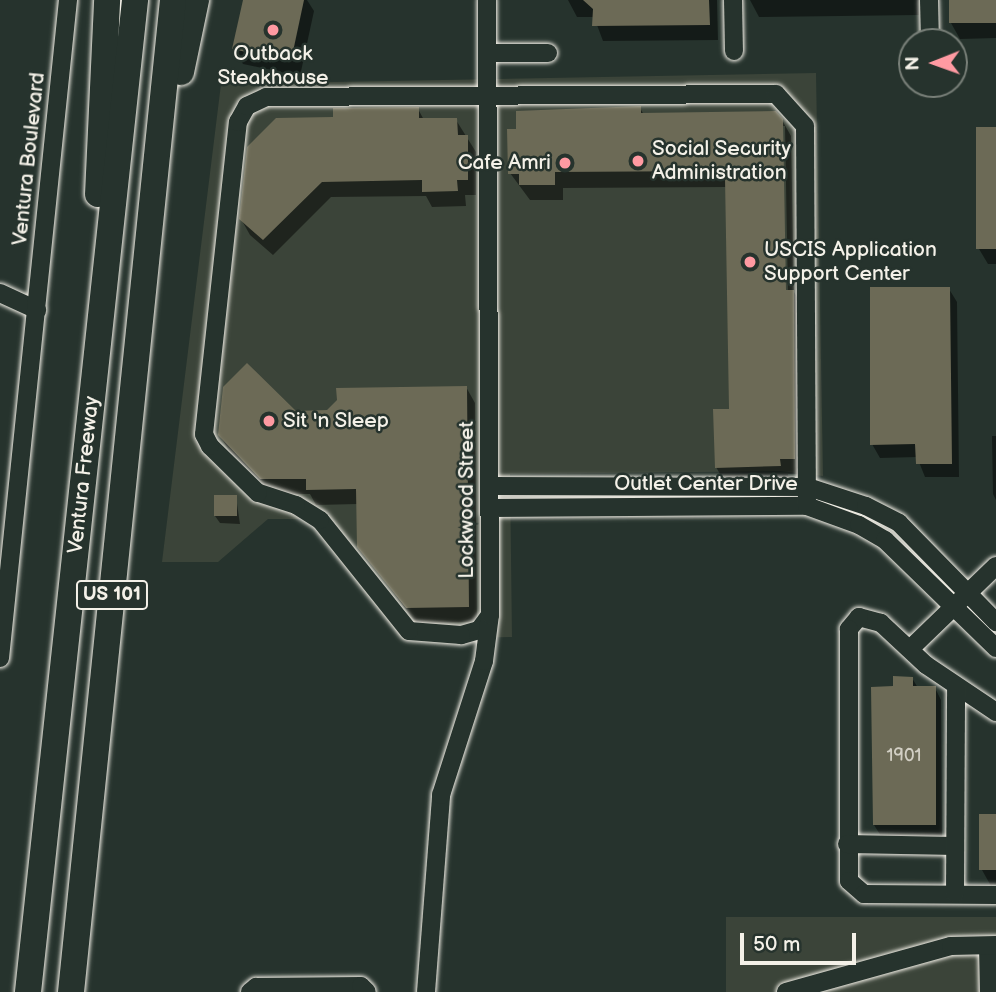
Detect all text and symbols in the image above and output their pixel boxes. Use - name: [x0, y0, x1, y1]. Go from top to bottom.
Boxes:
- marker: Outback Steakhouse: [265, 22, 281, 38]
- north arrow: [898, 28, 968, 98]
- place label: Outback Steakhouse: [217, 41, 329, 91]
- text: N: [902, 56, 925, 71]
- street label: Ventura Boulevard: [7, 71, 51, 247]
- place label: Social Security Administration: [652, 136, 791, 186]
- place label: Cafe Amri: [458, 150, 551, 176]
- marker: Social Security Administration: [630, 153, 646, 169]
- marker: Cafe Amri: [557, 155, 573, 171]
- place label: USCIS Application Support Center: [764, 237, 937, 287]
- marker: USCIS Application Support Center: [742, 254, 758, 270]
- street label: Ventura Freeway: [63, 395, 105, 555]
- place label: Sit 'n Sleep: [283, 408, 389, 434]
- marker: Sit 'n Sleep: [261, 413, 277, 429]
- street label: Lockwood Street: [454, 421, 480, 579]
- street label: Outlet Center Drive: [614, 471, 798, 497]
- road number: US 101: [75, 580, 149, 610]
- house number: 1901: [887, 745, 921, 767]
- scale bar: [744, 918, 860, 962]
- text: 50 m: [753, 932, 800, 957]

